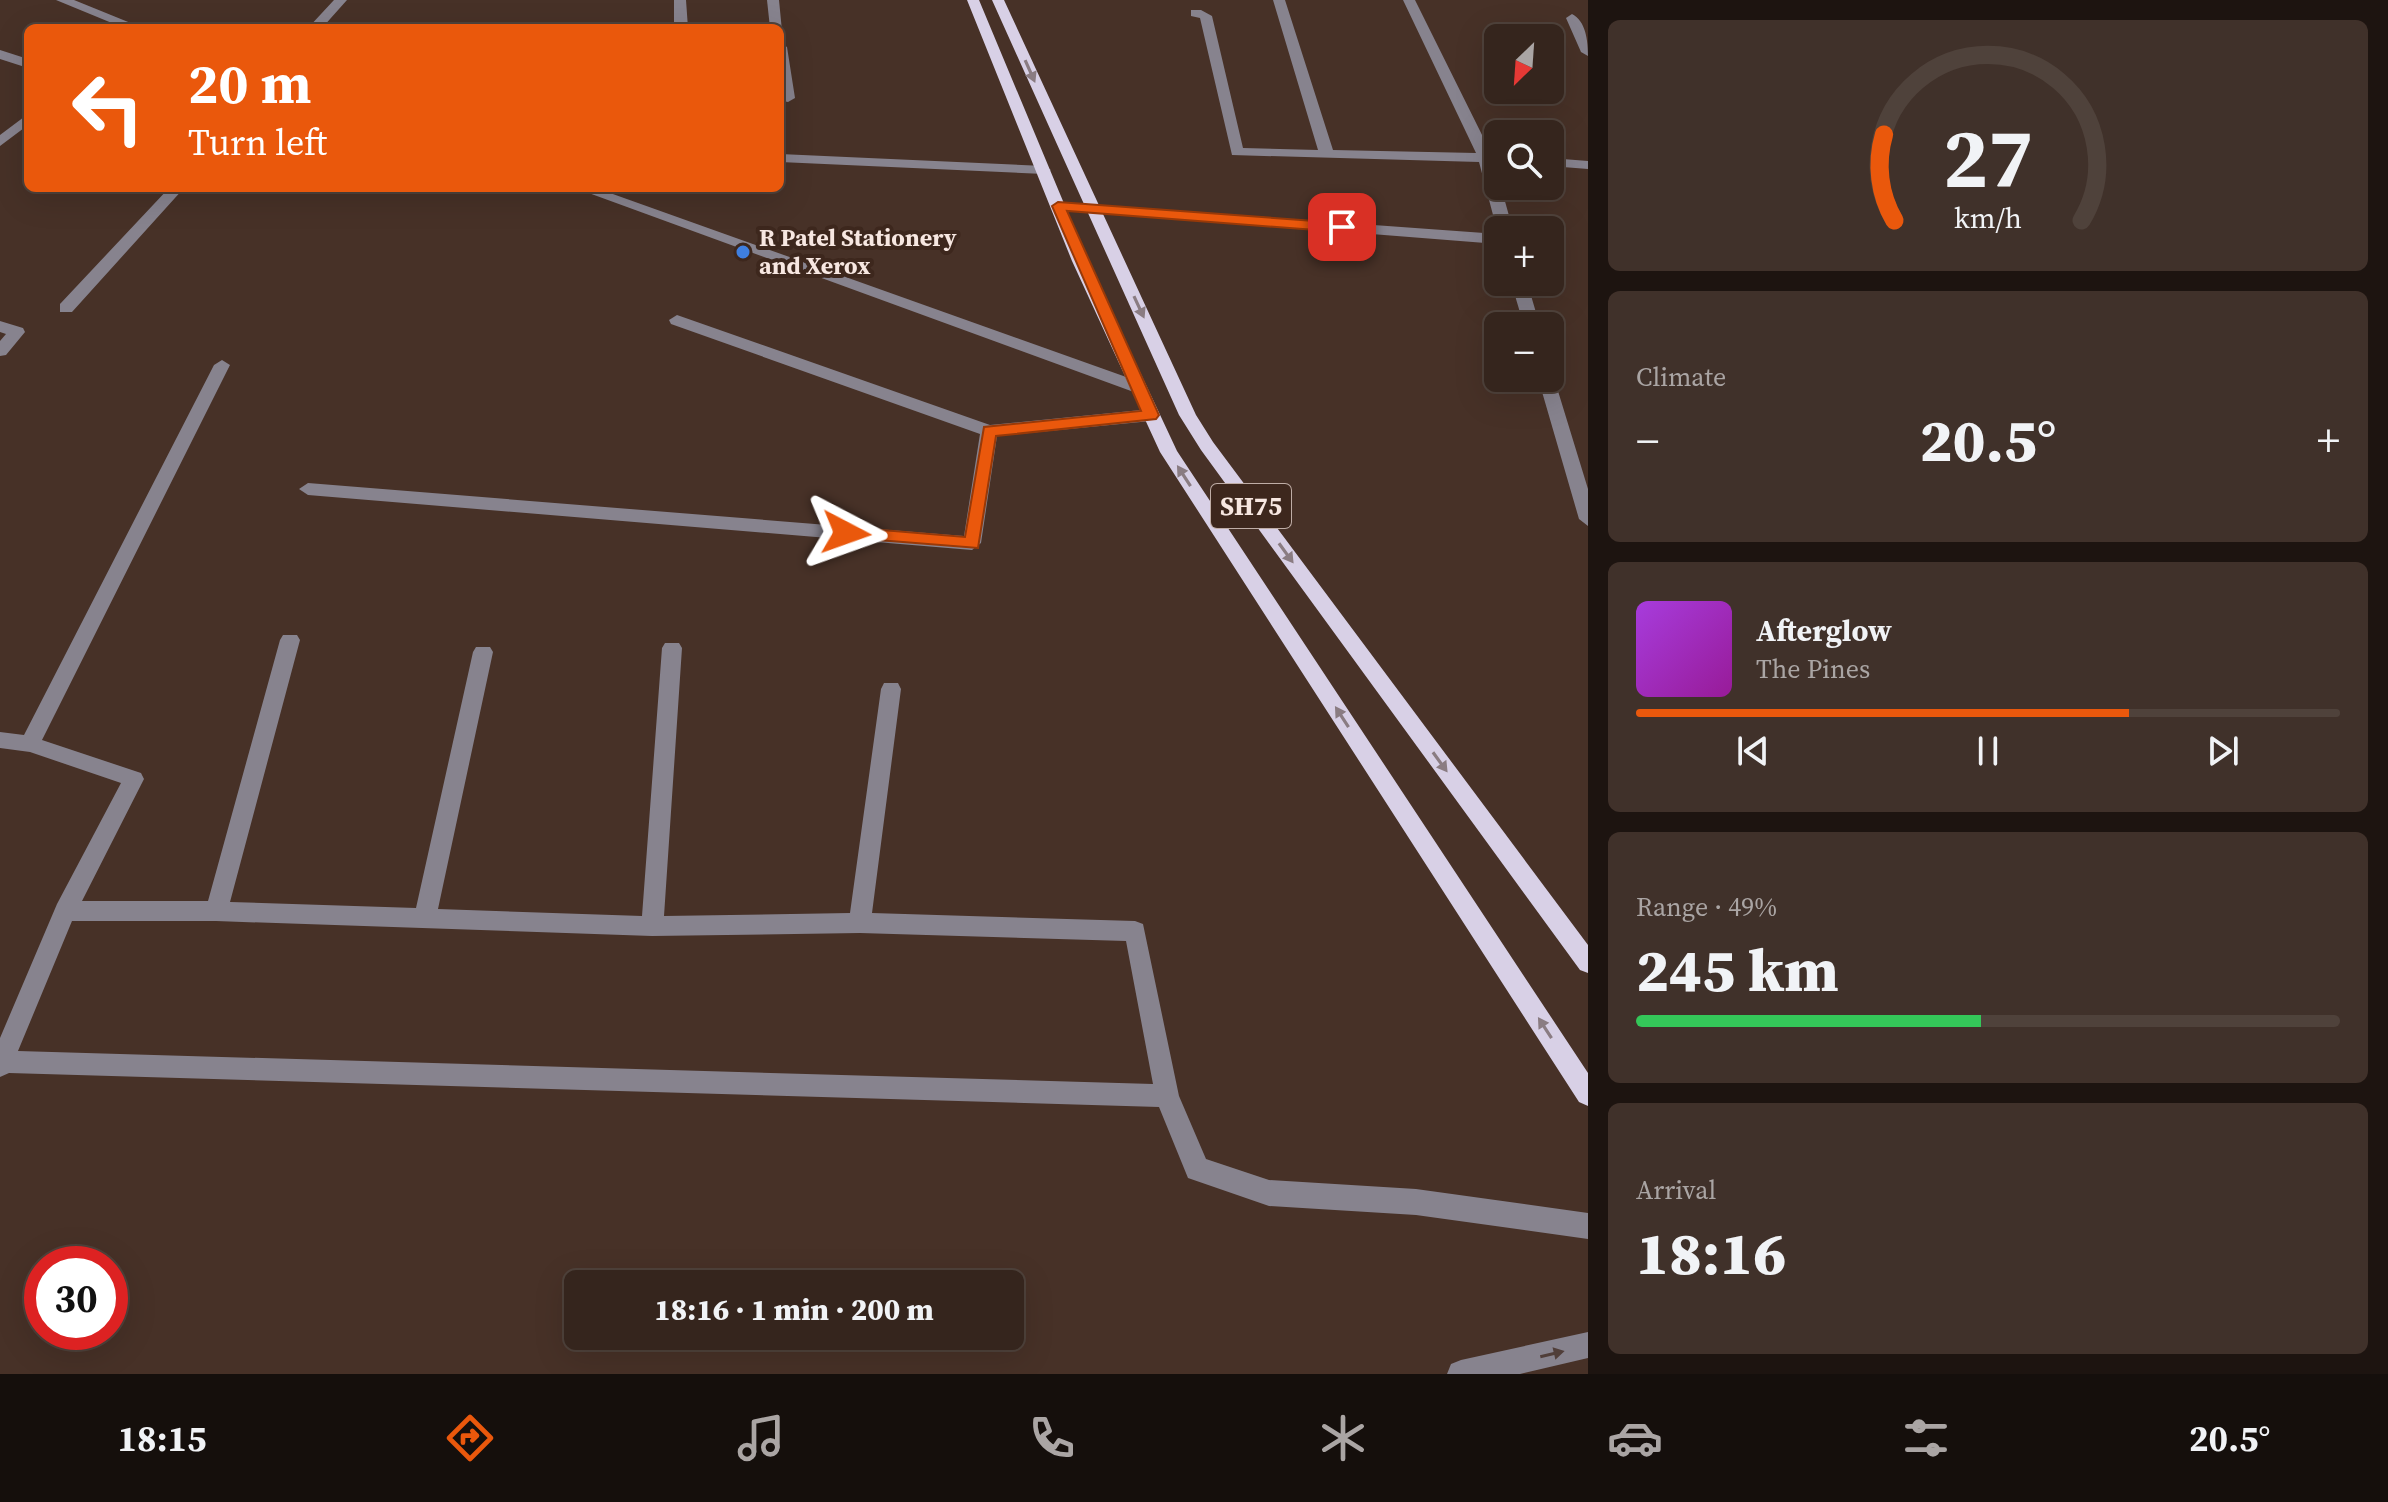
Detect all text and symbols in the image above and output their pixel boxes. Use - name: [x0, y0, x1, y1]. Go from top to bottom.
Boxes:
- north arrow: [1484, 24, 1564, 104]
- map controls: [1484, 24, 1564, 392]
- text: 20 m: [188, 45, 311, 122]
- icon: left: [56, 56, 160, 160]
- one-way arrow: [1023, 60, 1036, 83]
- text: 27: [1943, 101, 2033, 215]
- text: Turn left: [188, 118, 327, 167]
- button: search: [1484, 120, 1564, 200]
- pin: [1308, 193, 1376, 261]
- text: km/h: [1954, 199, 2022, 239]
- icon: arrive: [1320, 205, 1364, 249]
- button: +: [1484, 216, 1564, 296]
- place label: R Patel Stationery and Xerox: [759, 221, 957, 282]
- marker: R Patel Stationery and Xerox: [734, 243, 752, 261]
- one-way arrow: [1132, 295, 1146, 318]
- button: −: [1484, 312, 1564, 392]
- text: Climate: [1636, 359, 1726, 395]
- text: 20.5°: [1920, 399, 2056, 481]
- text: −: [1636, 410, 1659, 471]
- text: +: [2317, 410, 2340, 471]
- one-way arrow: [1177, 465, 1192, 486]
- road number: SH75: [1211, 484, 1291, 528]
- position arrow: [804, 491, 888, 575]
- one-way arrow: [1278, 542, 1294, 564]
- text: Afterglow: [1756, 610, 1892, 651]
- text: The Pines: [1756, 651, 1870, 687]
- one-way arrow: [1335, 706, 1350, 728]
- icon: previous: [1731, 729, 1775, 773]
- icon: pause: [1966, 729, 2010, 773]
- icon: next: [2201, 729, 2245, 773]
- one-way arrow: [1432, 752, 1447, 773]
- text: Range · 49%: [1636, 889, 1777, 925]
- text: 245 km: [1636, 929, 1839, 1011]
- one-way arrow: [1538, 1018, 1553, 1039]
- text: Arrival: [1636, 1172, 1716, 1208]
- text: 18:16: [1636, 1212, 1786, 1294]
- speed limit sign: 30: [24, 1246, 128, 1350]
- text: 18:16 · 1 min · 200 m: [654, 1289, 934, 1330]
- one-way arrow: [1540, 1347, 1565, 1359]
- icon: directions: [442, 1410, 498, 1466]
- icon: music: [733, 1410, 789, 1466]
- icon: phone: [1024, 1410, 1080, 1466]
- icon: climate: [1315, 1410, 1371, 1466]
- icon: car: [1607, 1410, 1663, 1466]
- icon: filters: [1898, 1410, 1954, 1466]
- text: 18:15: [118, 1414, 206, 1463]
- text: 20.5°: [2189, 1414, 2270, 1463]

